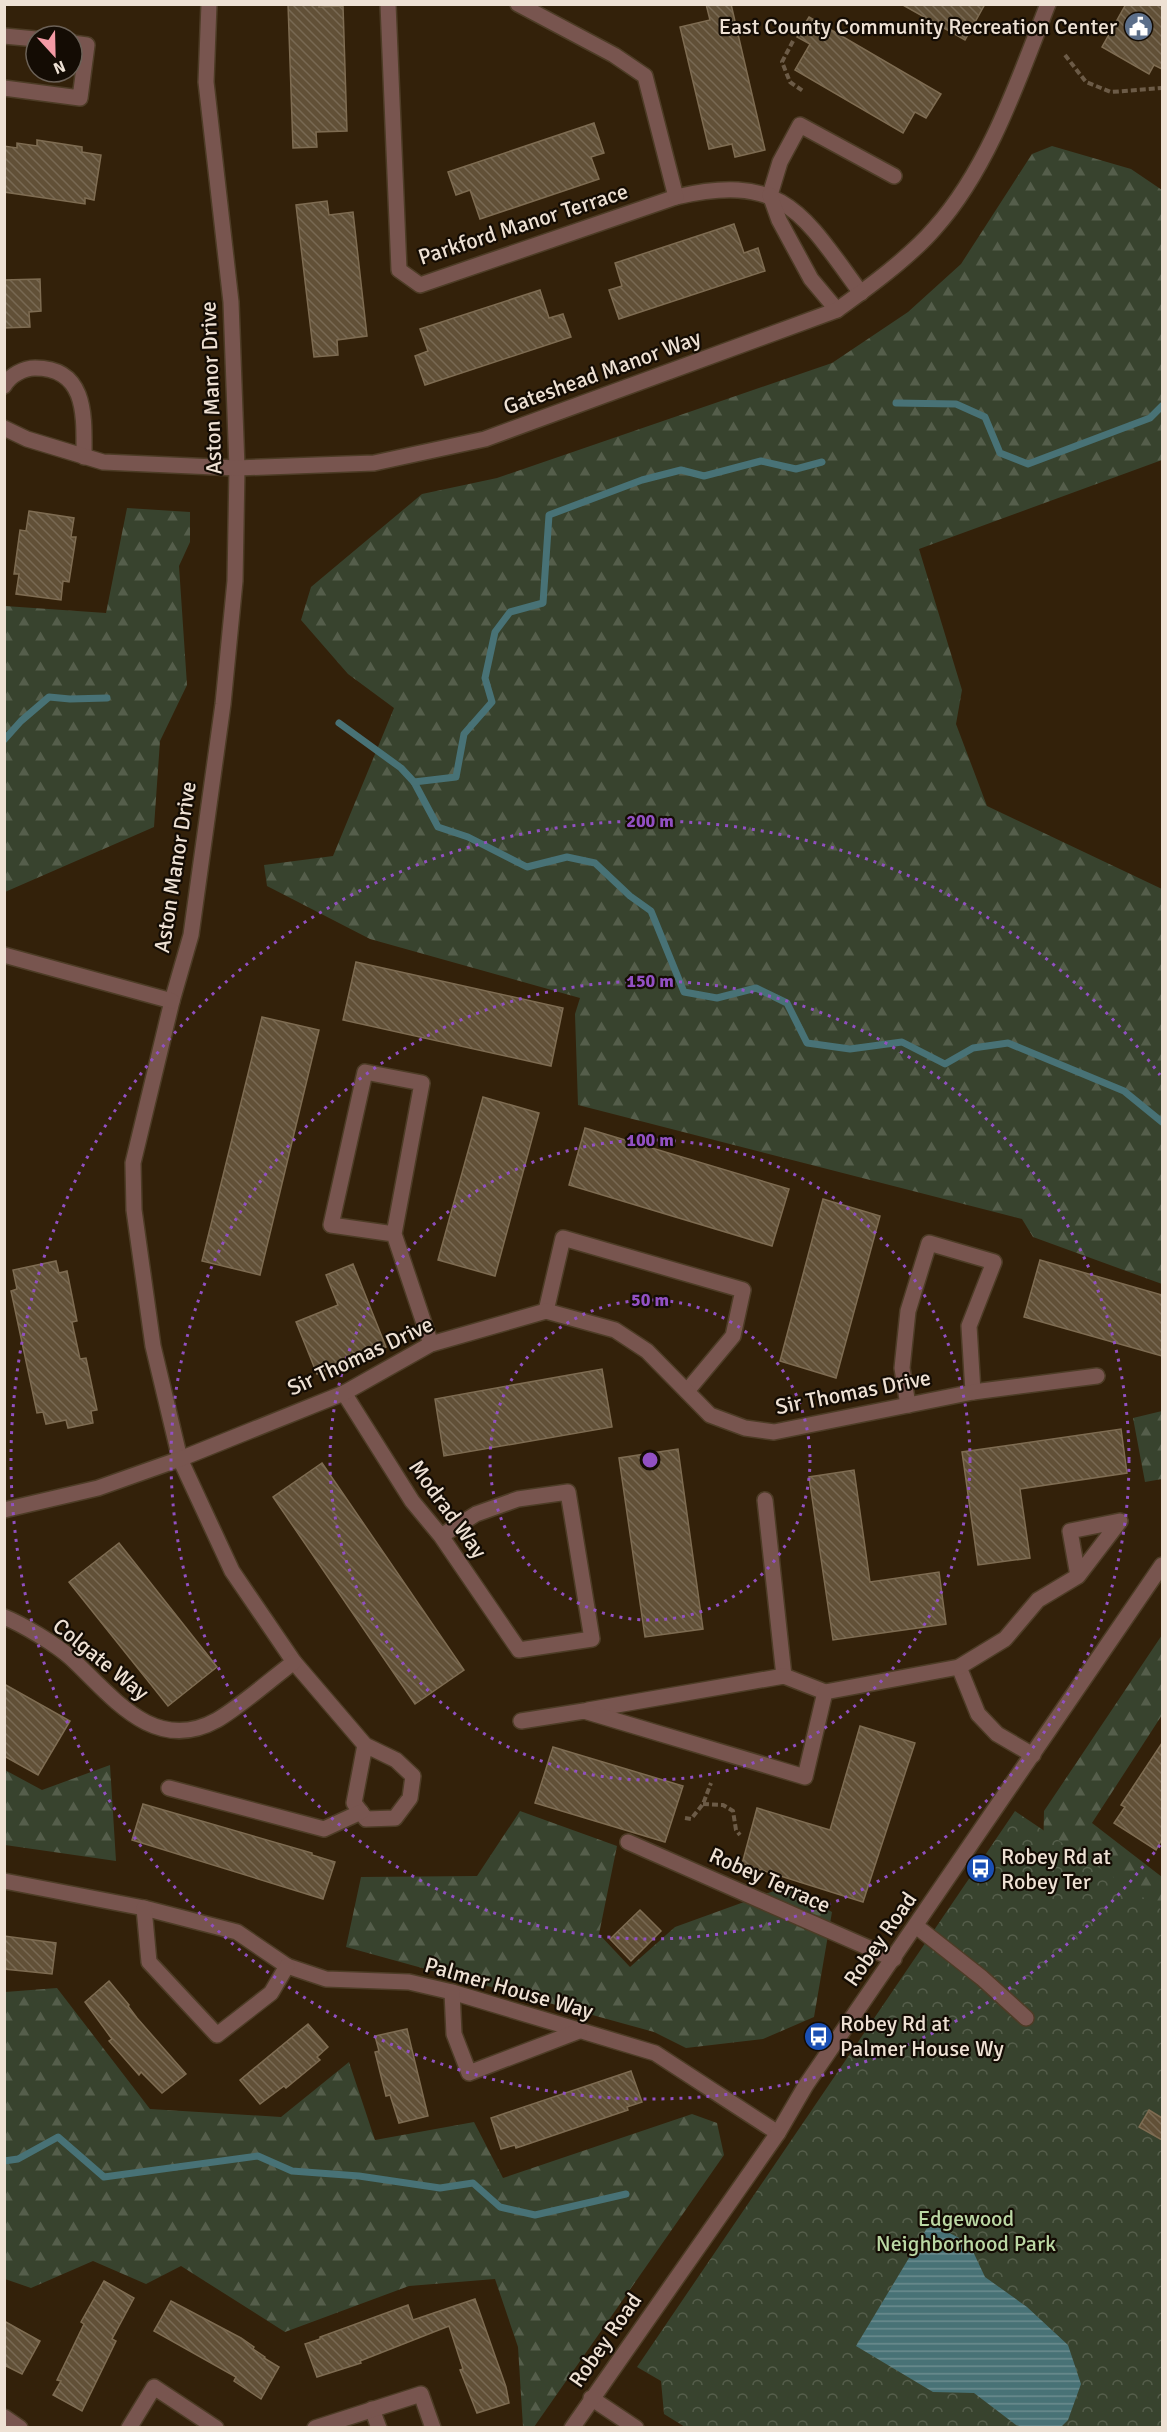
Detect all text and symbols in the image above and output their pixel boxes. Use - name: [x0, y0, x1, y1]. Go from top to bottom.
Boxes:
- public building icon: East County Community Recreation Center: [1122, 10, 1154, 42]
- place label: East County Community Recreation Center: [719, 13, 1117, 40]
- north arrow: [24, 24, 84, 84]
- text: N: [50, 56, 68, 78]
- street label: Parkford Manor Terrace: [415, 177, 631, 271]
- street label: Aston Manor Drive: [194, 301, 228, 475]
- street label: Gateshead Manor Way: [500, 323, 705, 420]
- street label: Aston Manor Drive: [148, 779, 202, 955]
- text: 200 m: [626, 810, 674, 832]
- text: 150 m: [626, 970, 674, 992]
- text: 100 m: [626, 1129, 674, 1151]
- text: 50 m: [631, 1289, 669, 1311]
- street label: Sir Thomas Drive: [283, 1310, 437, 1402]
- street label: Sir Thomas Drive: [773, 1364, 933, 1420]
- centre of rings: [640, 1450, 660, 1470]
- street label: Modrad Way: [403, 1454, 493, 1564]
- street label: Colgate Way: [47, 1612, 155, 1706]
- street label: Robey Terrace: [705, 1841, 835, 1919]
- place label: Robey Rd at Robey Ter: [1001, 1843, 1111, 1895]
- bus stop icon: Robey Rd at Robey Ter: [964, 1853, 996, 1885]
- street label: Robey Road: [838, 1887, 922, 1991]
- street label: Palmer House Way: [422, 1951, 597, 2025]
- place label: Robey Rd at Palmer House Wy: [840, 2010, 1005, 2062]
- bus stop icon: Robey Rd at Palmer House Wy: [803, 2020, 835, 2052]
- park label: Edgewood Neighborhood Park: [876, 2205, 1056, 2257]
- street label: Robey Road: [563, 2288, 647, 2392]

